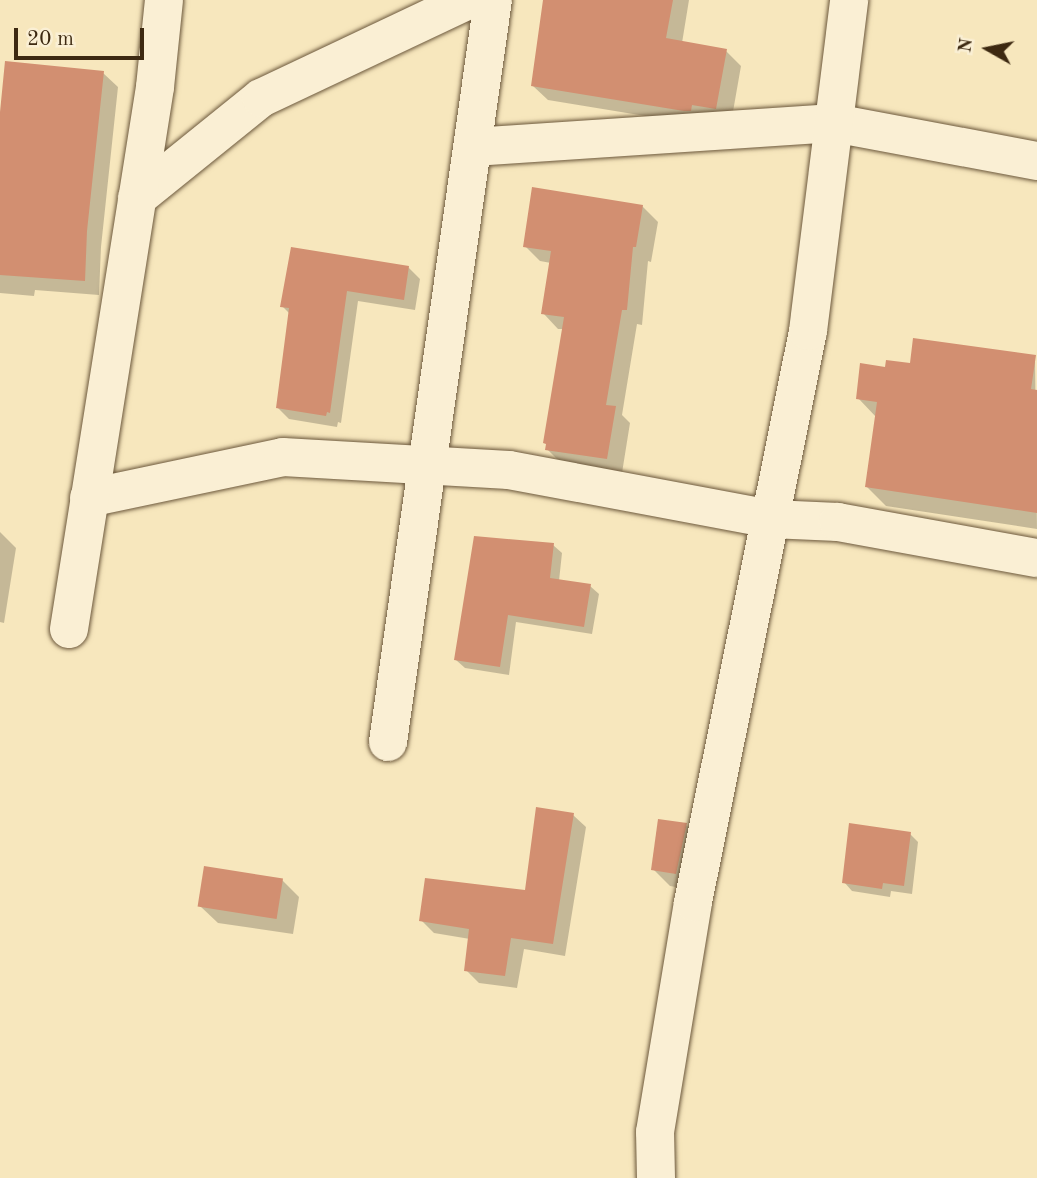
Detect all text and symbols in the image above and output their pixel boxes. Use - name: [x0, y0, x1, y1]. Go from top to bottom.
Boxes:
- scale bar: [18, 14, 147, 58]
- north arrow: [953, 14, 1023, 84]
- text: 20 m: [27, 29, 74, 50]
- text: N: [956, 37, 977, 54]

